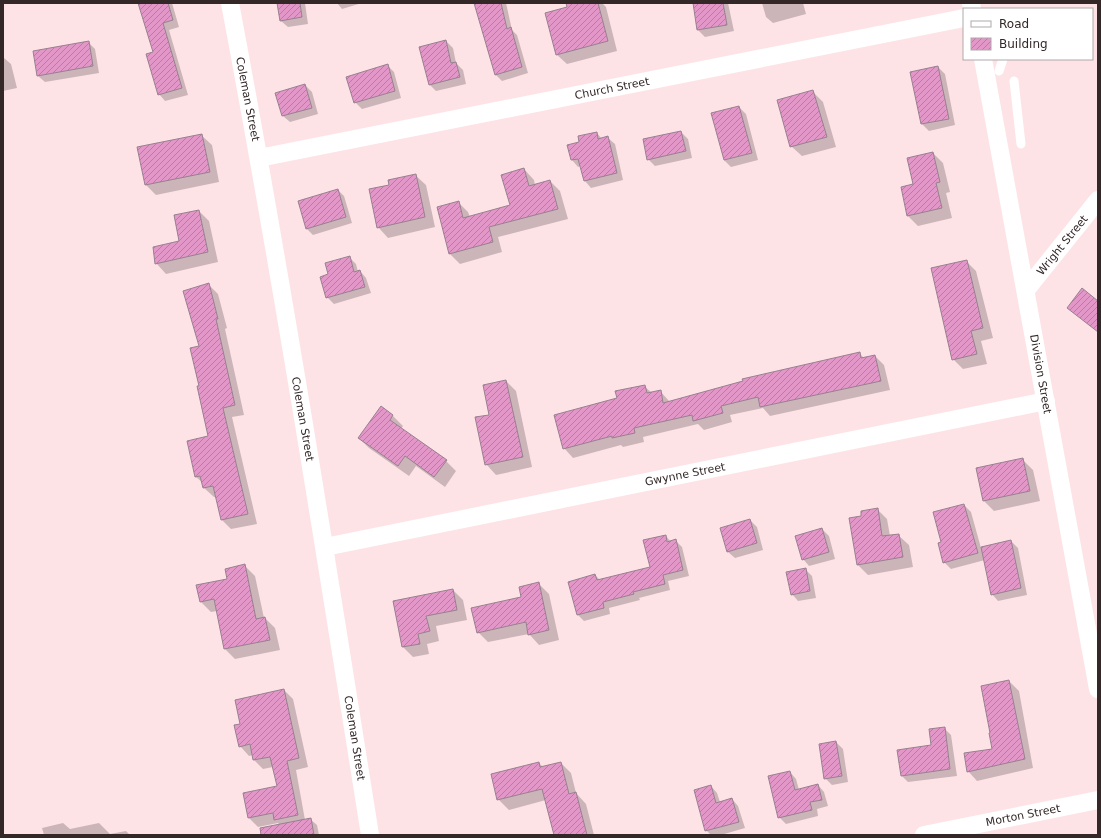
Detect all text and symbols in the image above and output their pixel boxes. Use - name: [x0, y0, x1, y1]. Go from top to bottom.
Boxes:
- legend: [963, 8, 1093, 60]
- text: Road: [999, 17, 1029, 31]
- text: Building: [999, 37, 1048, 51]
- street label: Coleman Street: [233, 56, 262, 143]
- street label: Church Street: [574, 75, 651, 102]
- street label: Wright Street: [1034, 212, 1091, 278]
- street label: Division Street: [1027, 333, 1054, 416]
- street label: Coleman Street: [289, 376, 316, 463]
- street label: Gwynne Street: [644, 460, 727, 489]
- street label: Coleman Street: [341, 695, 368, 782]
- street label: Morton Street: [985, 802, 1062, 829]

